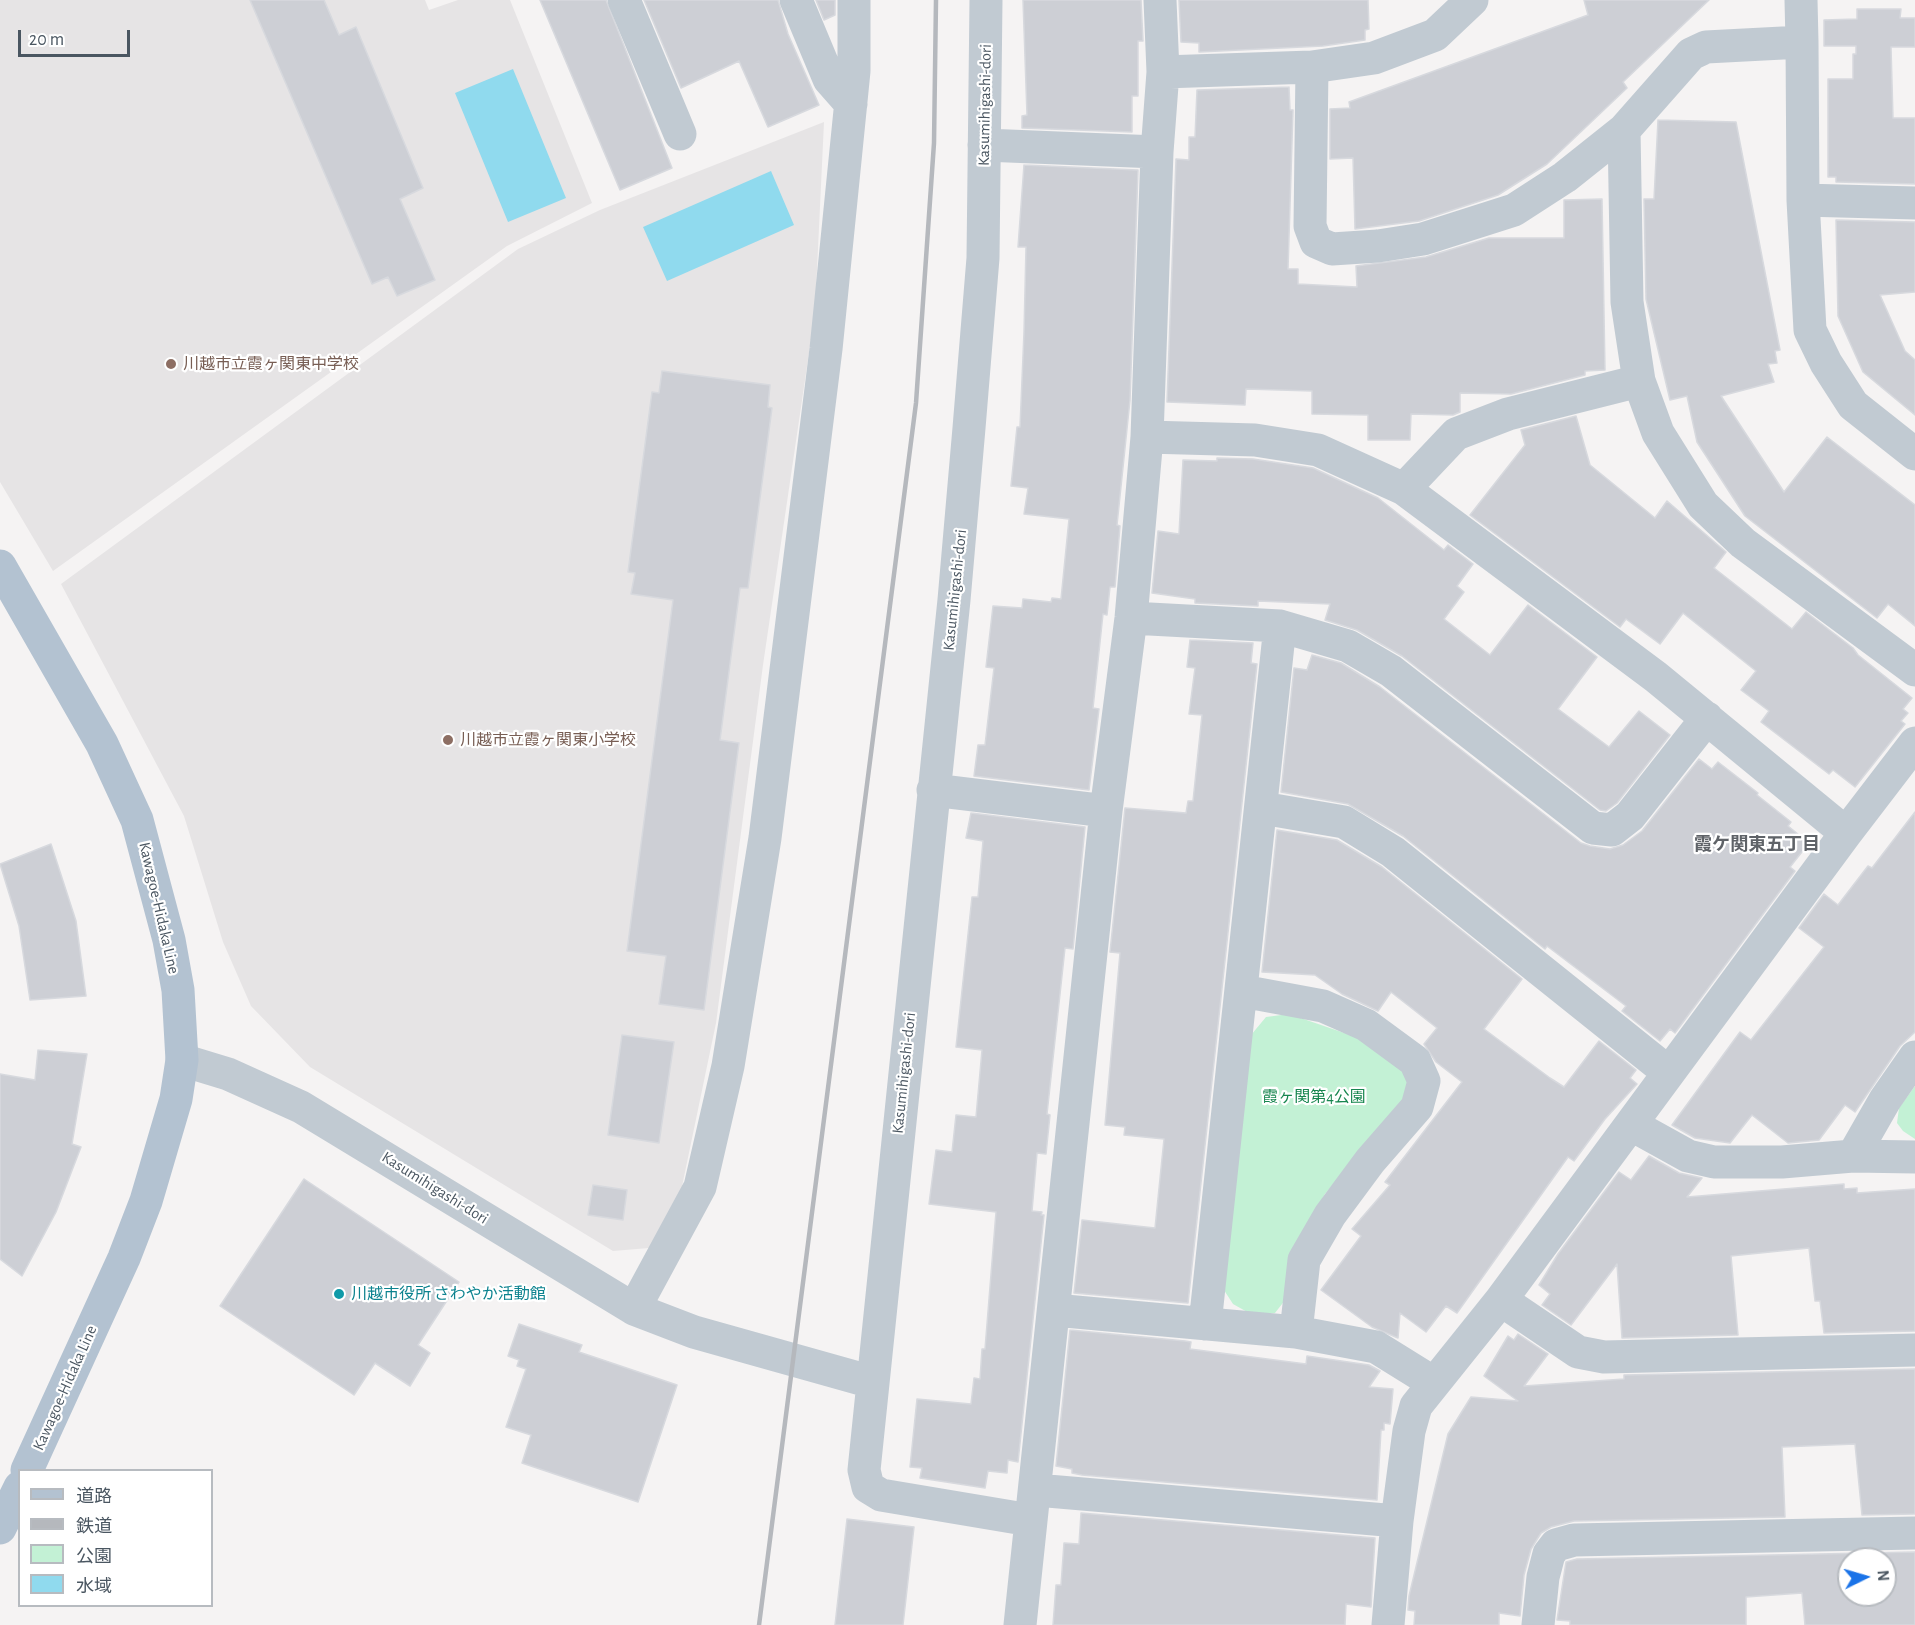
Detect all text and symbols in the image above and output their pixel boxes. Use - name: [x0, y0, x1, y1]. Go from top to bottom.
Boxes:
- scale bar: [21, 18, 134, 56]
- text: 20 m: [29, 31, 64, 49]
- street label: Kasumihigashi-dori: [974, 44, 996, 166]
- place label: 川越市立霞ヶ関東中学校: [183, 354, 359, 374]
- marker: 川越市立霞ヶ関東中学校: [164, 357, 178, 371]
- street label: Kasumihigashi-dori: [939, 528, 971, 652]
- place label: 川越市立霞ヶ関東小学校: [460, 730, 636, 750]
- marker: 川越市立霞ヶ関東小学校: [441, 733, 455, 747]
- district label: 霞ケ関東五丁目: [1694, 834, 1820, 856]
- street label: Kawagoe-Hidaka Line: [134, 840, 184, 976]
- street label: Kasumihigashi-dori: [888, 1011, 920, 1135]
- park label: 霞ヶ関第4公園: [1262, 1087, 1366, 1107]
- street label: Kasumihigashi-dori: [378, 1148, 492, 1228]
- place label: 川越市役所 さわやか活動館: [351, 1284, 546, 1304]
- marker: 川越市役所 さわやか活動館: [332, 1287, 346, 1301]
- street label: Kawagoe-Hidaka Line: [29, 1323, 101, 1453]
- legend: [18, 1469, 213, 1607]
- text: 道路: [76, 1488, 112, 1506]
- text: 鉄道: [76, 1518, 112, 1536]
- north arrow: [1837, 1547, 1897, 1607]
- text: 公園: [76, 1548, 112, 1566]
- text: N: [1874, 1569, 1891, 1582]
- text: 水域: [76, 1578, 112, 1596]

